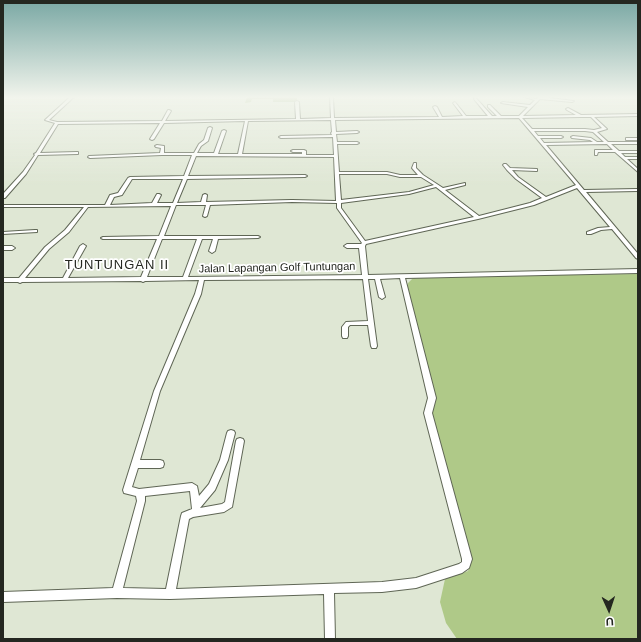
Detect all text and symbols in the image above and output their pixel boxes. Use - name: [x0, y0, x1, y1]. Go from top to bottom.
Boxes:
- district label: TUNTUNGAN II: [65, 257, 169, 273]
- street label: Jalan Lapangan Golf Tuntungan: [199, 260, 355, 276]
- north arrow: [589, 590, 629, 630]
- text: U: [605, 616, 614, 628]

